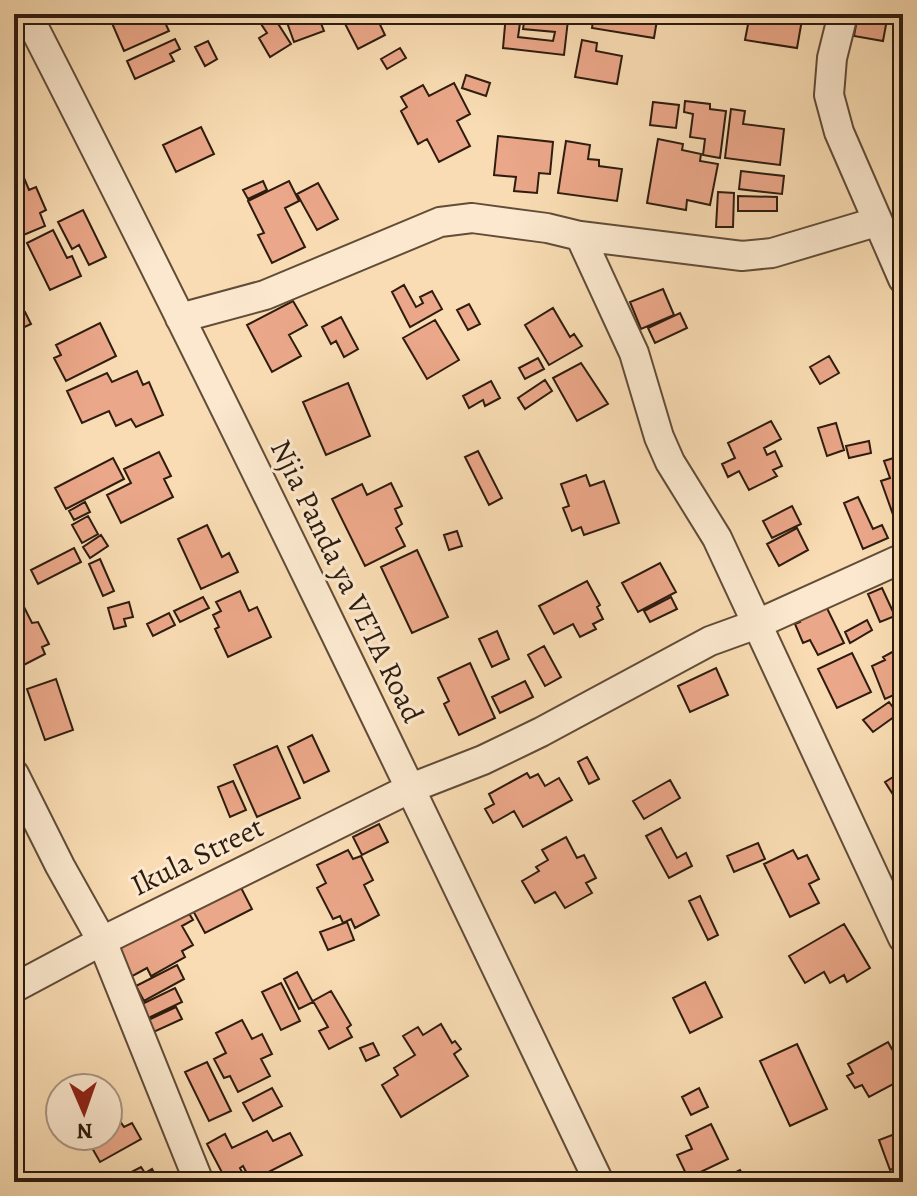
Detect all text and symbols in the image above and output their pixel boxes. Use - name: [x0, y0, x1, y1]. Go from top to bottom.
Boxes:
- street label: Njia Panda ya VETA Road: [261, 433, 433, 730]
- street label: Ikula Street: [124, 807, 270, 905]
- north arrow: [44, 1072, 124, 1152]
- text: N: [76, 1116, 93, 1146]

